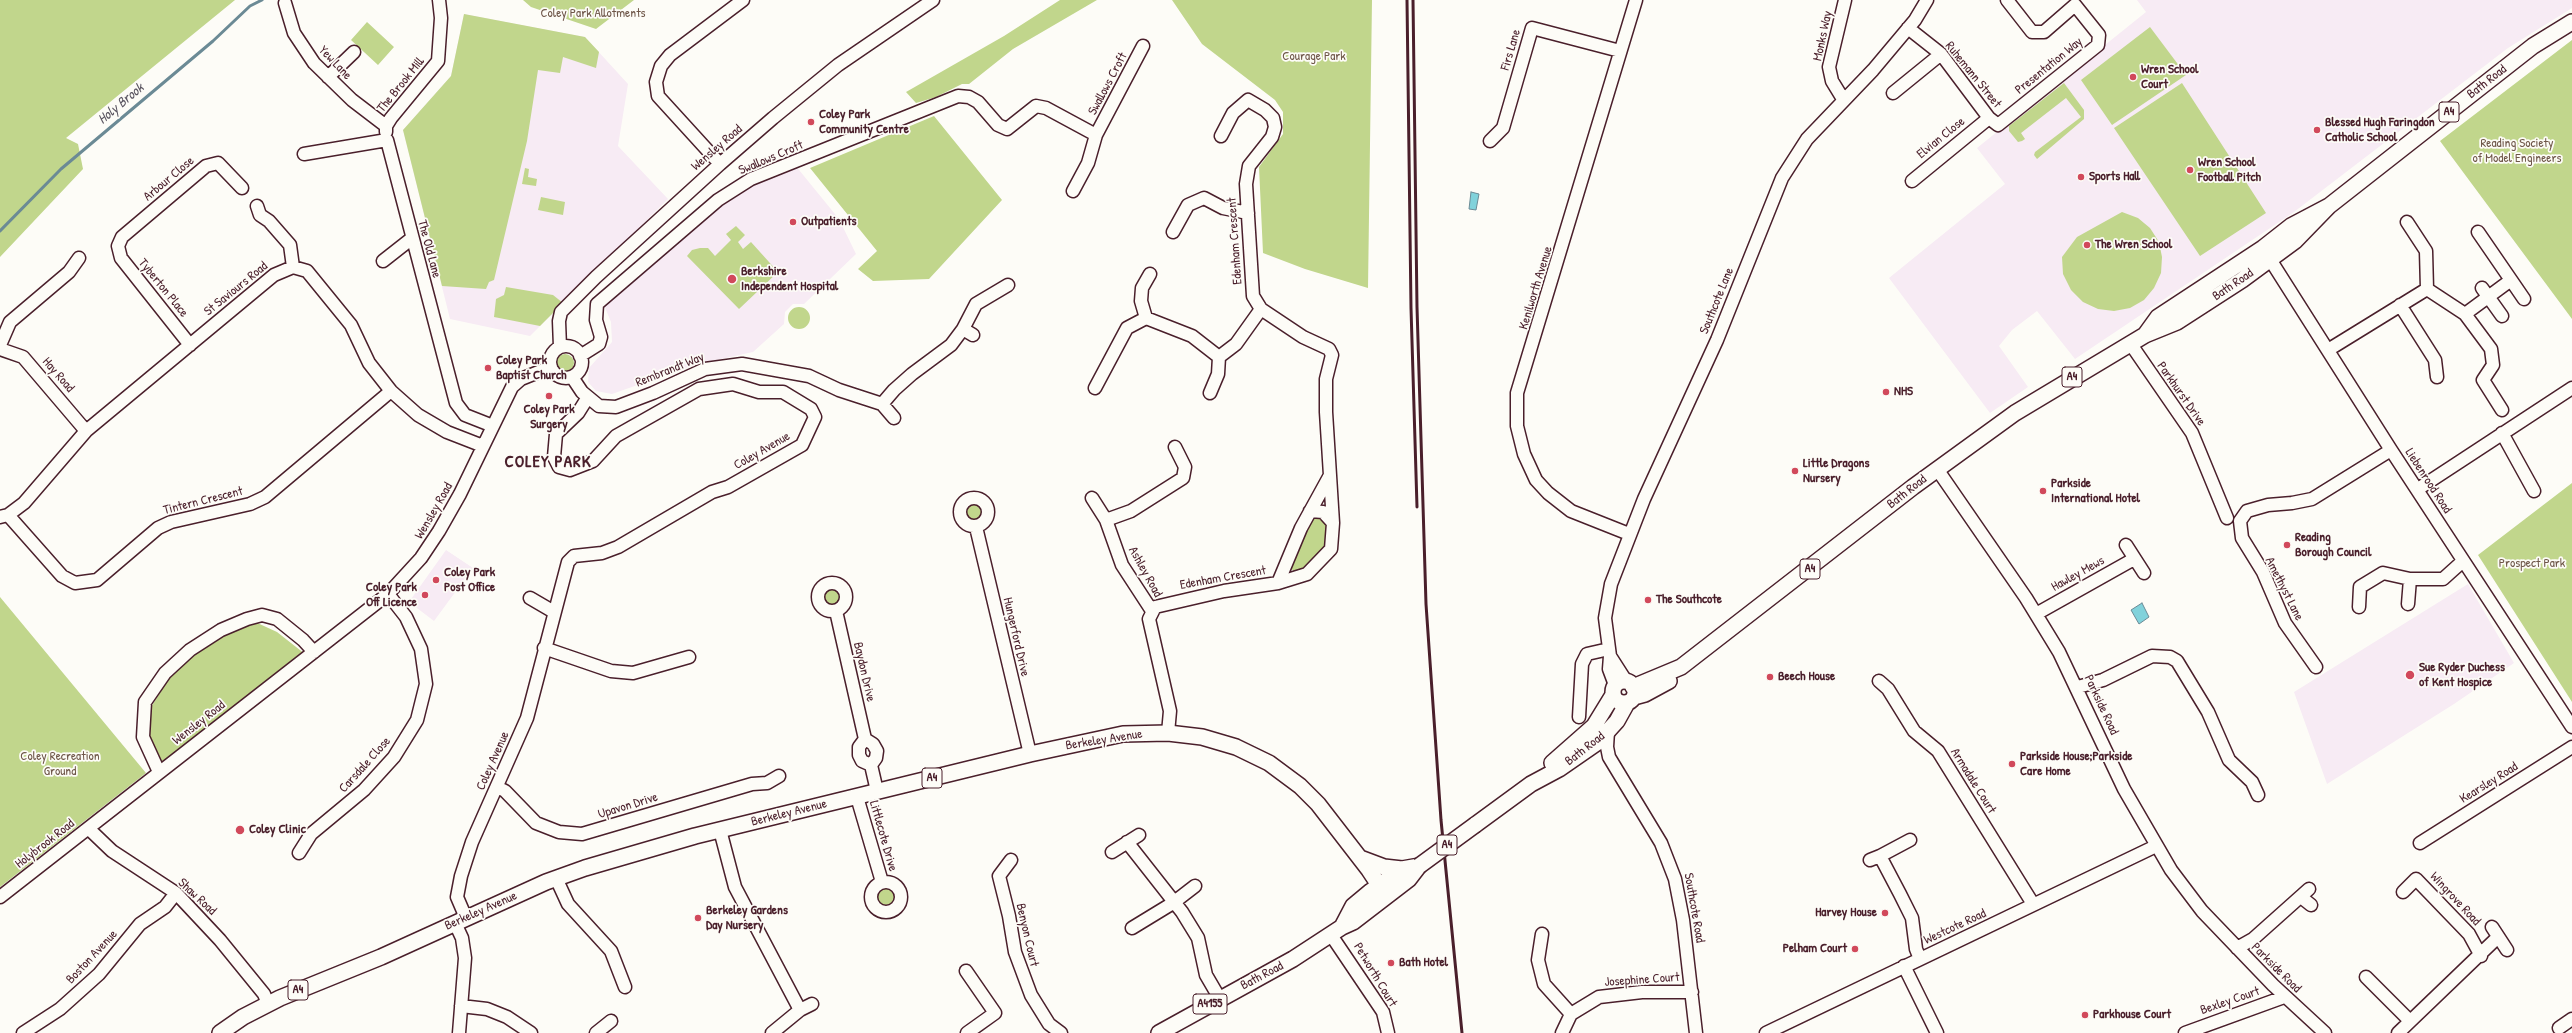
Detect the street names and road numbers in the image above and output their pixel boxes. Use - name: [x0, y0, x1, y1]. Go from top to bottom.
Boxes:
- street label: Monks Way: [1810, 10, 1836, 62]
- street label: Firs Lane: [1498, 28, 1524, 72]
- street label: Presentation Way: [2012, 34, 2086, 98]
- street label: Ruhemann Street: [1942, 39, 2004, 111]
- street label: Yew Lane: [315, 43, 355, 83]
- street label: Swallows Croft: [1085, 50, 1131, 118]
- street label: The Brook Mill: [374, 54, 428, 116]
- street label: Bath Road: [2464, 62, 2510, 102]
- road number: A4: [2439, 102, 2459, 122]
- street label: Elvian Close: [1914, 114, 1968, 162]
- street label: Wensley Road: [688, 122, 746, 174]
- street label: Swallows Croft: [736, 137, 806, 179]
- street label: Arbour Close: [141, 153, 197, 205]
- street label: Edenham Crescent: [1224, 197, 1246, 285]
- street label: The Old Lane: [414, 218, 444, 280]
- street label: Kenilworth Avenue: [1516, 244, 1556, 332]
- street label: Tyberton Place: [135, 256, 191, 320]
- street label: St Saviours Road: [201, 259, 271, 319]
- street label: Southcote Lane: [1697, 266, 1737, 336]
- street label: Bath Road: [2210, 266, 2256, 304]
- street label: Rembrandt Way: [634, 349, 706, 391]
- street label: Hay Road: [39, 354, 77, 396]
- street label: Parkhurst Drive: [2153, 359, 2209, 429]
- road number: A4: [2062, 367, 2082, 387]
- street label: Coley Avenue: [731, 429, 793, 473]
- street label: Liebenrood Road: [2401, 446, 2455, 516]
- street label: Bath Road: [1884, 472, 1930, 512]
- street label: Wensley Road: [412, 480, 456, 542]
- street label: Tintern Crescent: [162, 484, 244, 518]
- street label: Ashley Road: [1125, 544, 1165, 600]
- street label: Hawley Mews: [2049, 553, 2107, 595]
- street label: Amethyst Lane: [2261, 555, 2307, 623]
- road number: A4: [1800, 559, 1820, 579]
- street label: Edenham Crescent: [1179, 563, 1267, 593]
- street label: Hungerford Drive: [999, 596, 1033, 678]
- street label: Baydon Drive: [850, 641, 878, 703]
- street label: Parkside Road: [2080, 673, 2122, 737]
- street label: Wensley Road: [170, 698, 228, 748]
- street label: Berkeley Avenue: [1065, 726, 1143, 754]
- street label: Coley Avenue: [473, 729, 513, 793]
- street label: Bath Road: [1562, 729, 1608, 769]
- street label: Carsdale Close: [336, 734, 394, 796]
- street label: Armadale Court: [1947, 745, 1999, 817]
- street label: Kearsley Road: [2457, 759, 2521, 807]
- road number: A4: [922, 768, 942, 788]
- street label: Upavon Drive: [596, 790, 660, 822]
- street label: Berkeley Avenue: [750, 796, 828, 830]
- street label: Littlecote Drive: [865, 799, 901, 873]
- street label: Holybrook Road: [12, 816, 78, 872]
- road number: A4: [1437, 835, 1457, 855]
- street label: Wingrove Road: [2426, 869, 2484, 929]
- street label: Southcote Road: [1680, 872, 1708, 944]
- street label: Shaw Road: [175, 875, 219, 919]
- street label: Berkeley Avenue: [442, 888, 520, 934]
- street label: Benyon Court: [1012, 902, 1042, 968]
- street label: Westcote Road: [1921, 906, 1989, 948]
- street label: Boston Avenue: [63, 927, 121, 987]
- street label: Petworth Court: [1350, 940, 1400, 1010]
- street label: Parkside Road: [2248, 940, 2304, 996]
- street label: Bath Road: [1238, 958, 1286, 994]
- street label: Josephine Court: [1604, 970, 1680, 990]
- road number: A4: [288, 980, 308, 1000]
- street label: Bexley Court: [2198, 984, 2262, 1018]
- road number: A4155: [1193, 994, 1227, 1014]

